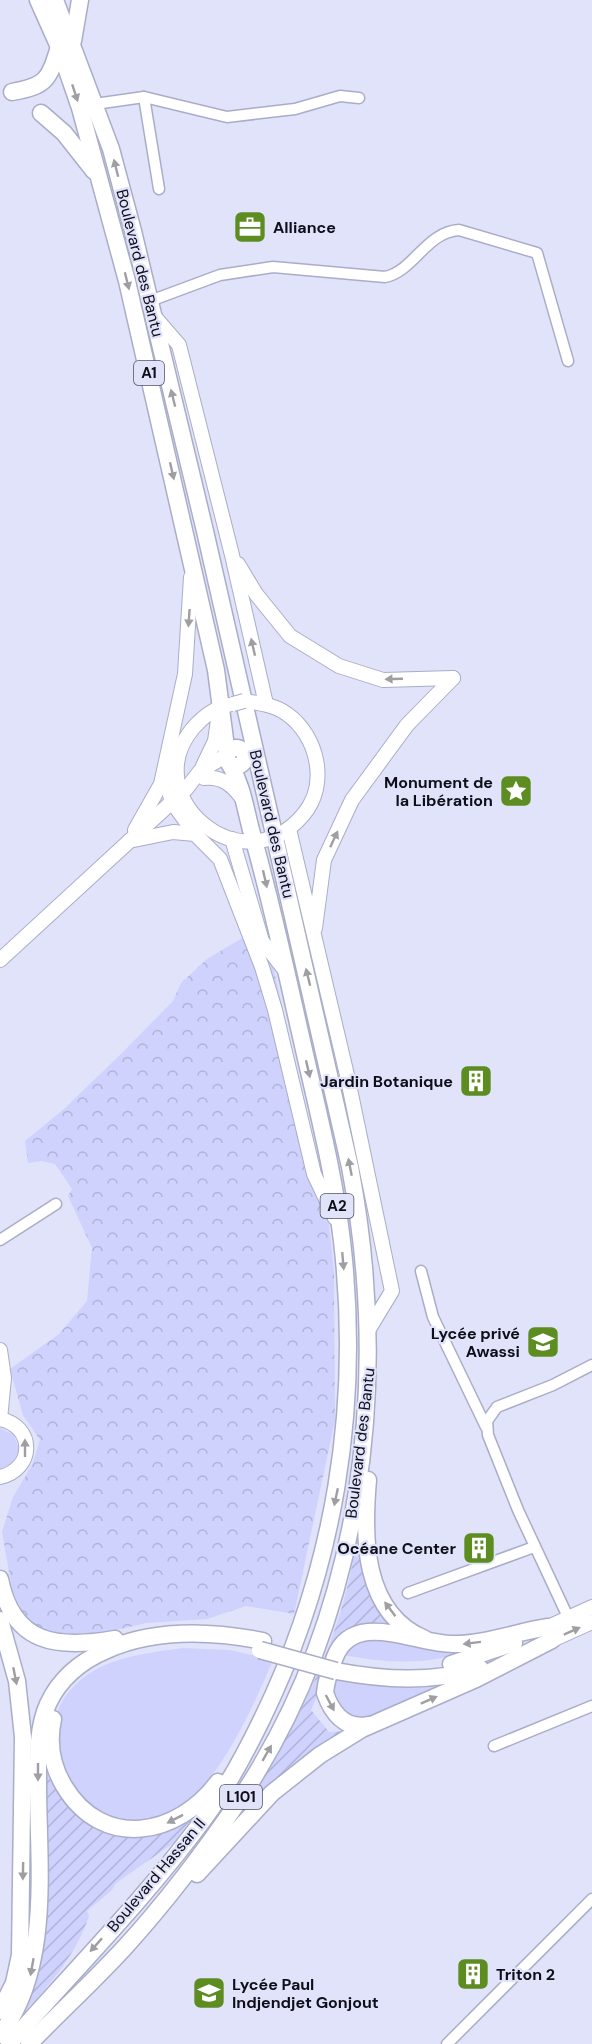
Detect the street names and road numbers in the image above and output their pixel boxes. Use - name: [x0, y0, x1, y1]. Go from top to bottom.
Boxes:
- street label: Boulevard des Bantu: [111, 187, 169, 339]
- road number: A1: [134, 361, 164, 385]
- street label: Boulevard des Bantu: [245, 748, 299, 900]
- road number: A2: [320, 1194, 354, 1218]
- street label: Boulevard des Bantu: [340, 1366, 380, 1520]
- road number: L101: [220, 1785, 262, 1809]
- street label: Boulevard Hassan II: [102, 1814, 210, 1936]

